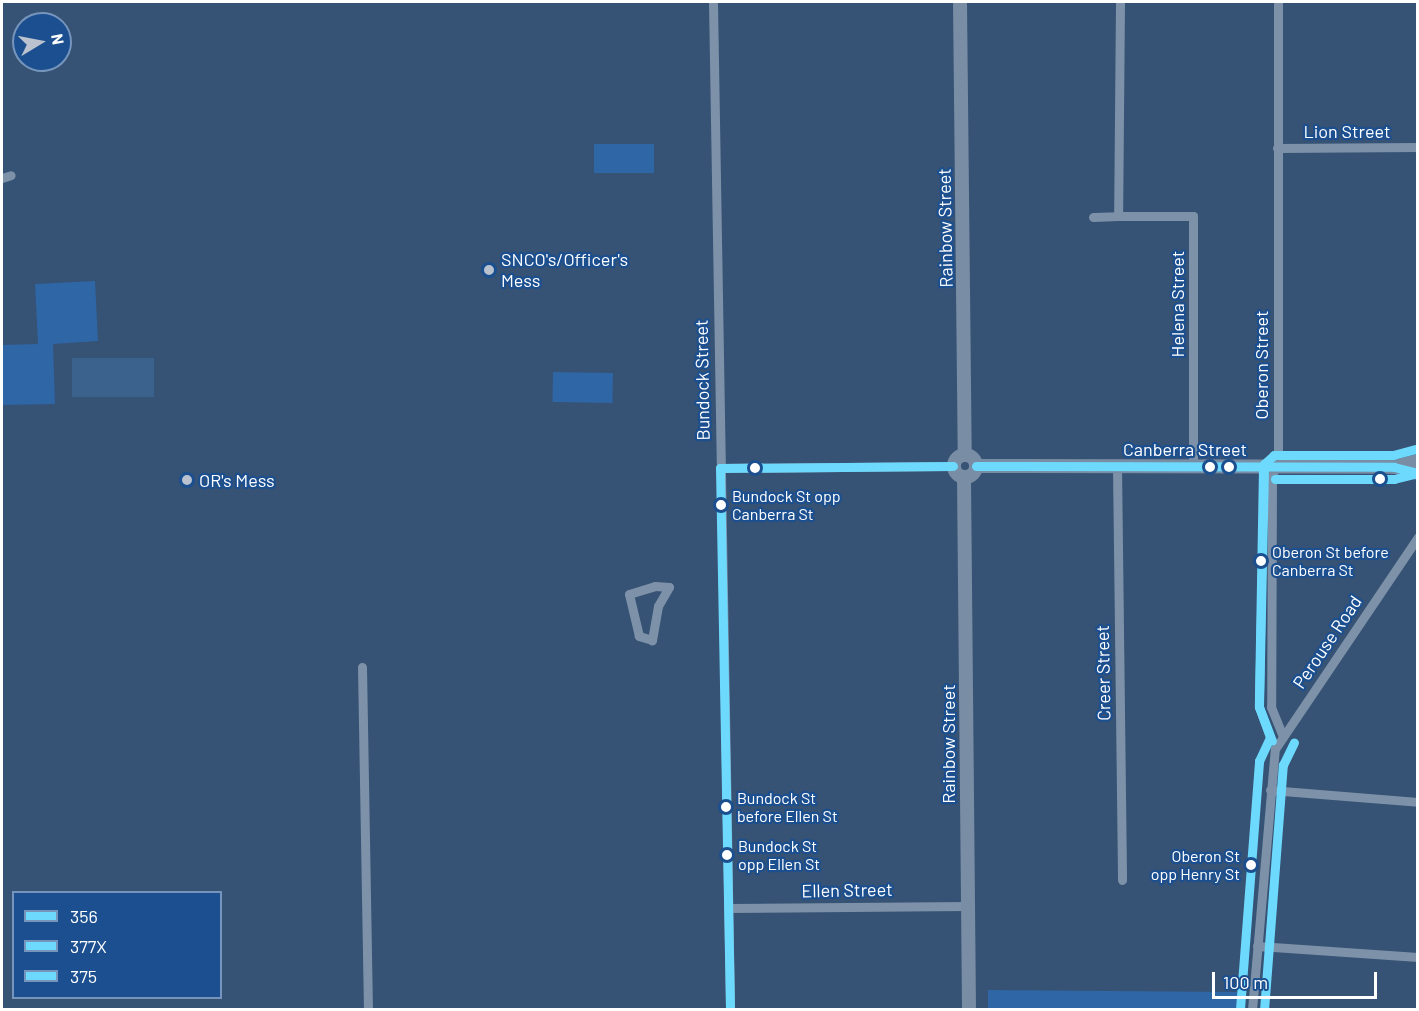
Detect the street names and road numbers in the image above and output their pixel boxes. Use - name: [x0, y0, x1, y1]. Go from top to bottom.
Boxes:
- street label: Lion Street: [1303, 120, 1391, 142]
- street label: Rainbow Street: [933, 168, 957, 288]
- street label: Helena Street: [1166, 251, 1188, 357]
- street label: Oberon Street: [1250, 310, 1272, 420]
- street label: Bundock Street: [690, 319, 714, 441]
- street label: Canberra Street: [1123, 438, 1247, 460]
- street label: Perouse Road: [1288, 591, 1366, 693]
- street label: Creer Street: [1091, 625, 1115, 721]
- street label: Rainbow Street: [937, 684, 959, 804]
- street label: Ellen Street: [801, 878, 893, 902]

